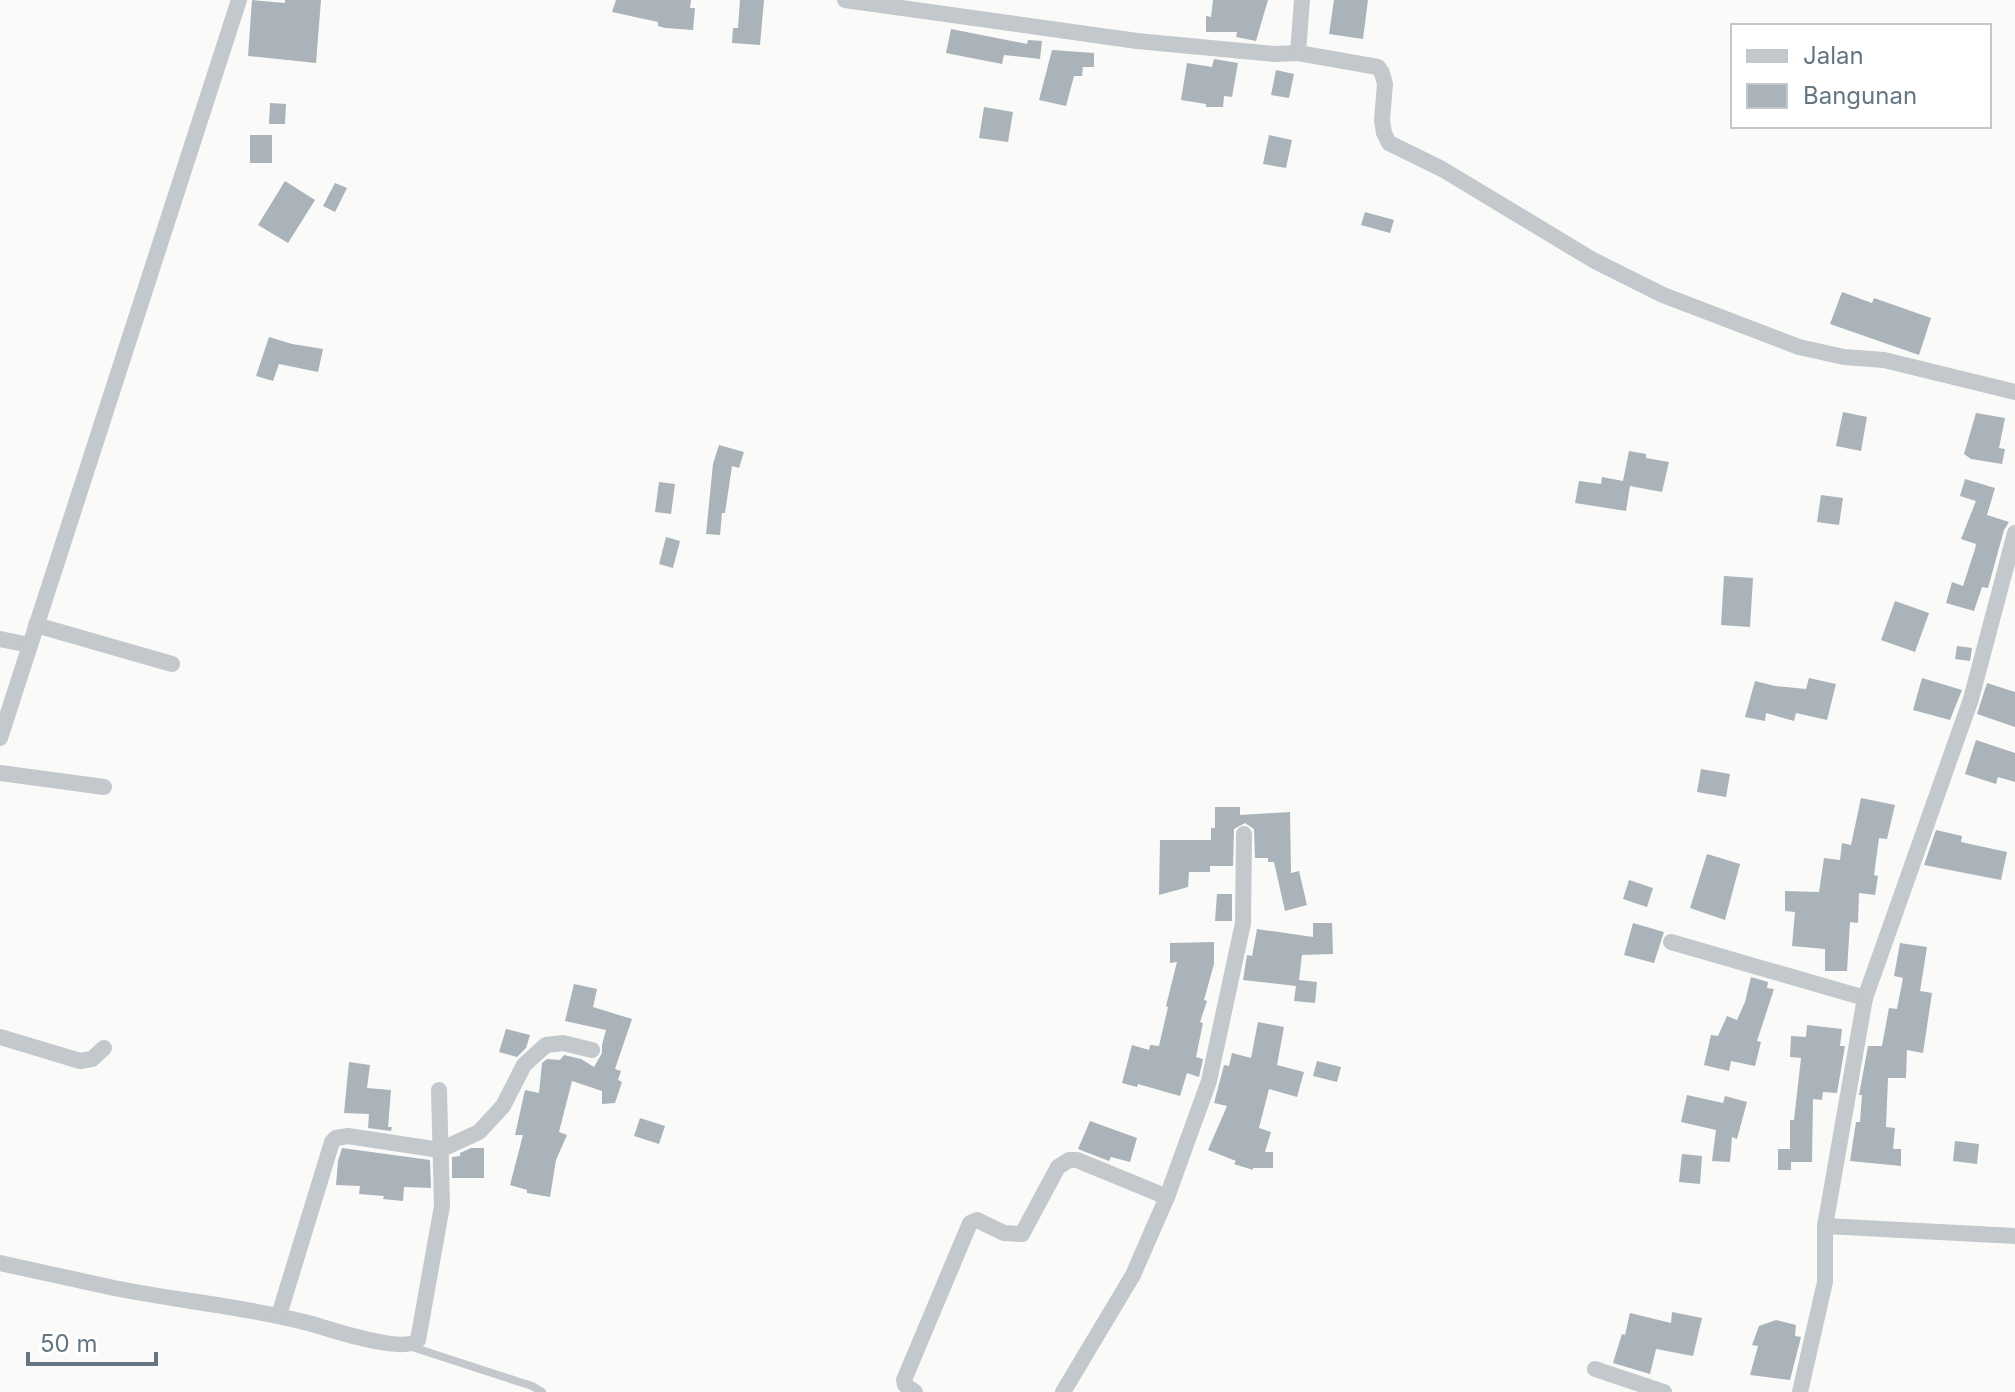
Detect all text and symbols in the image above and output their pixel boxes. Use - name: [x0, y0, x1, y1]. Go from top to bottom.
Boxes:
- legend: [1731, 24, 1991, 128]
- text: Jalan: [1803, 41, 1864, 70]
- text: Bangunan: [1803, 81, 1917, 110]
- scale bar: [28, 1316, 156, 1366]
- text: 50 m: [40, 1329, 98, 1358]

